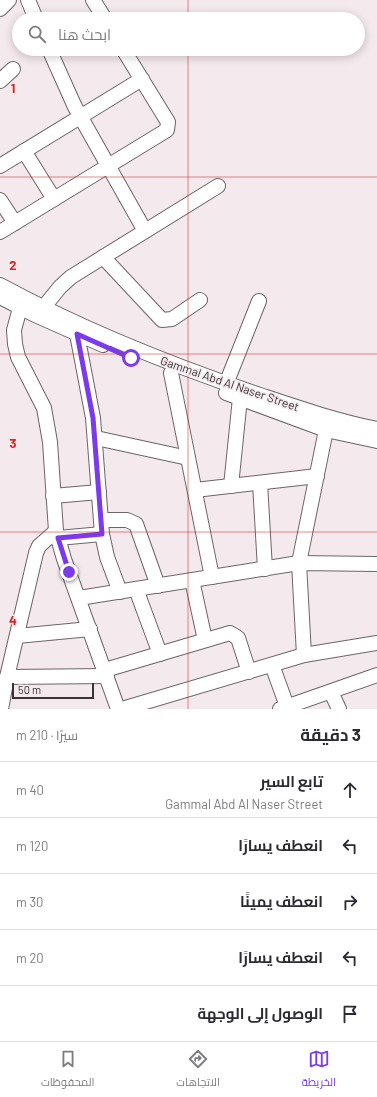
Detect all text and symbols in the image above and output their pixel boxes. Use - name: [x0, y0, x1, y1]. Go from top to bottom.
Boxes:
- search box: [12, 12, 365, 56]
- icon: search: [26, 23, 48, 45]
- text: ابحث هنا: [58, 25, 111, 43]
- text: 1: [11, 80, 15, 96]
- text: 2: [9, 257, 17, 273]
- route start: [122, 349, 140, 367]
- street label: Gammal Abd Al Naser Street: [159, 353, 301, 413]
- text: 3: [9, 435, 17, 451]
- route end: [60, 563, 78, 581]
- text: 4: [9, 612, 17, 628]
- scale bar: [12, 681, 94, 700]
- text: 50 m: [18, 683, 41, 696]
- text: 3 دقيقة: [300, 724, 361, 744]
- text: سيرًا · 210 m: [16, 727, 78, 743]
- text: تابع السير: [260, 772, 323, 790]
- icon: ahead: [339, 779, 361, 801]
- text: 40 m: [16, 782, 44, 798]
- text: Gammal Abd Al Naser Street: [165, 796, 323, 812]
- icon: left: [339, 835, 361, 857]
- text: انعطف يسارًا: [238, 836, 323, 854]
- text: 120 m: [16, 838, 48, 854]
- icon: right: [339, 891, 361, 913]
- text: انعطف يمينًا: [240, 892, 323, 910]
- text: 30 m: [16, 894, 43, 910]
- icon: left: [339, 947, 361, 969]
- text: انعطف يسارًا: [238, 948, 323, 966]
- text: 20 m: [16, 950, 44, 966]
- icon: arrive: [339, 1003, 361, 1025]
- text: الوصول إلى الوجهة: [197, 1004, 323, 1022]
- tab: المحفوظات: [41, 1048, 94, 1092]
- tab: الاتجاهات: [176, 1048, 220, 1092]
- tab: الخريطة: [302, 1048, 336, 1092]

